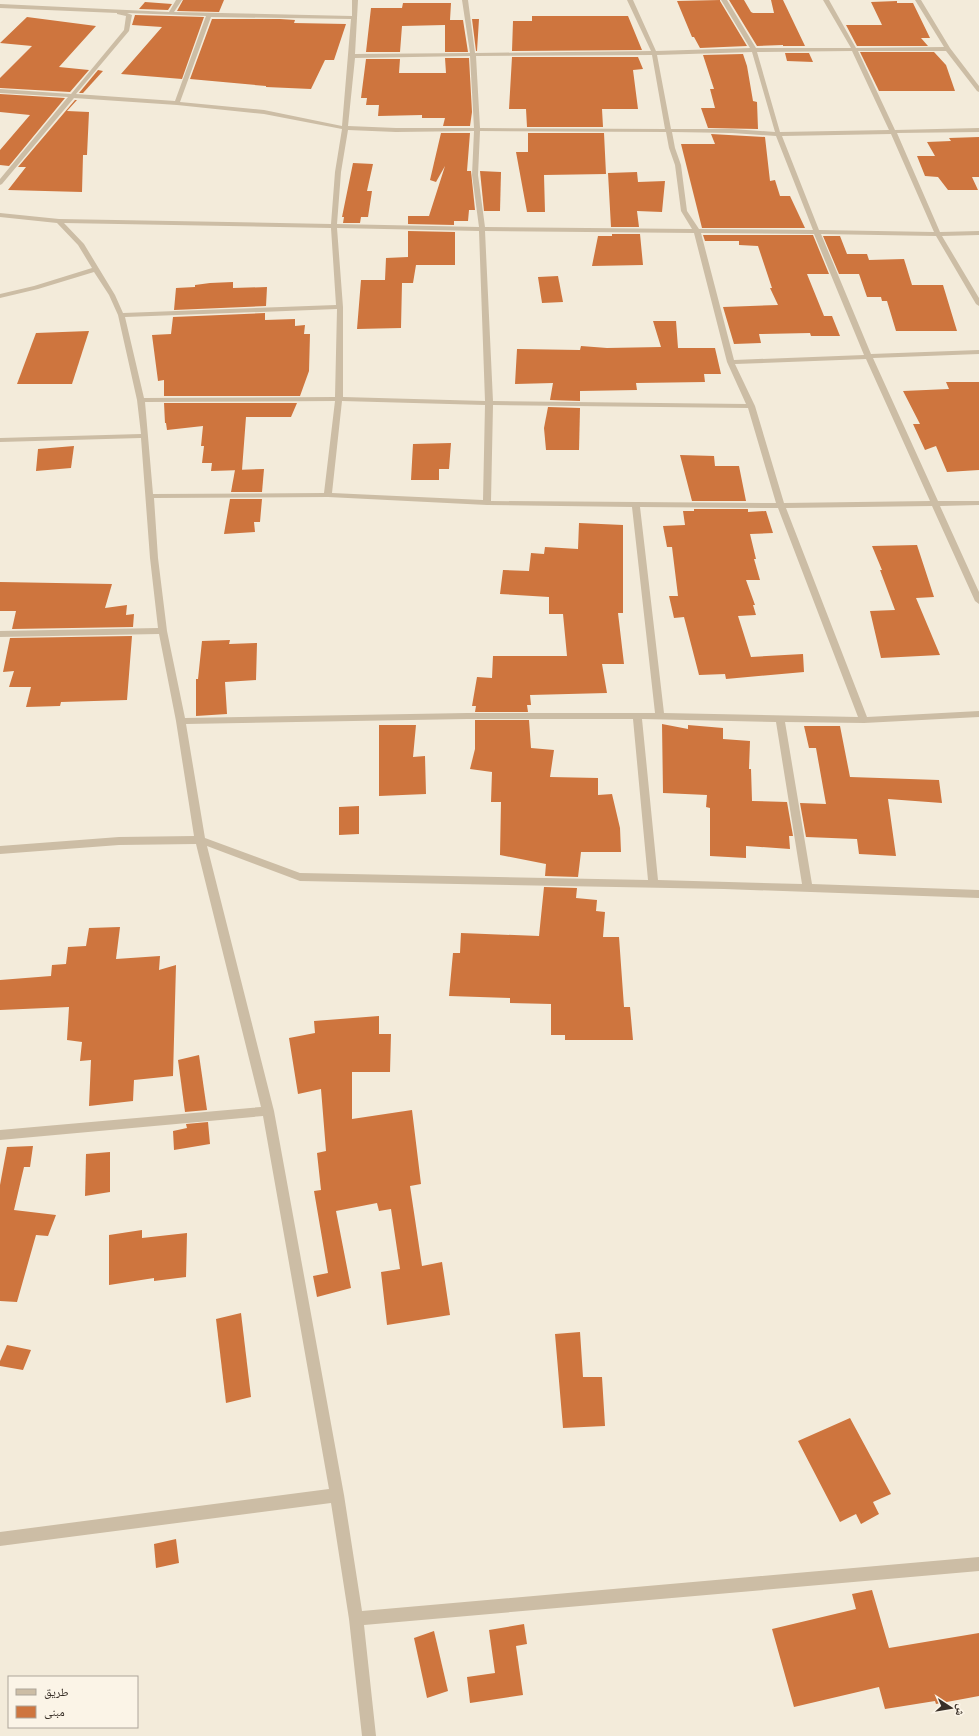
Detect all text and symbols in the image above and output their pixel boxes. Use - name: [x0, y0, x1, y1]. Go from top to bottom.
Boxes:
- legend: [8, 1676, 138, 1728]
- text: طريق: [44, 1684, 69, 1699]
- north arrow: [931, 1688, 971, 1728]
- text: ش: [952, 1703, 969, 1718]
- text: مبنى: [44, 1704, 65, 1719]

